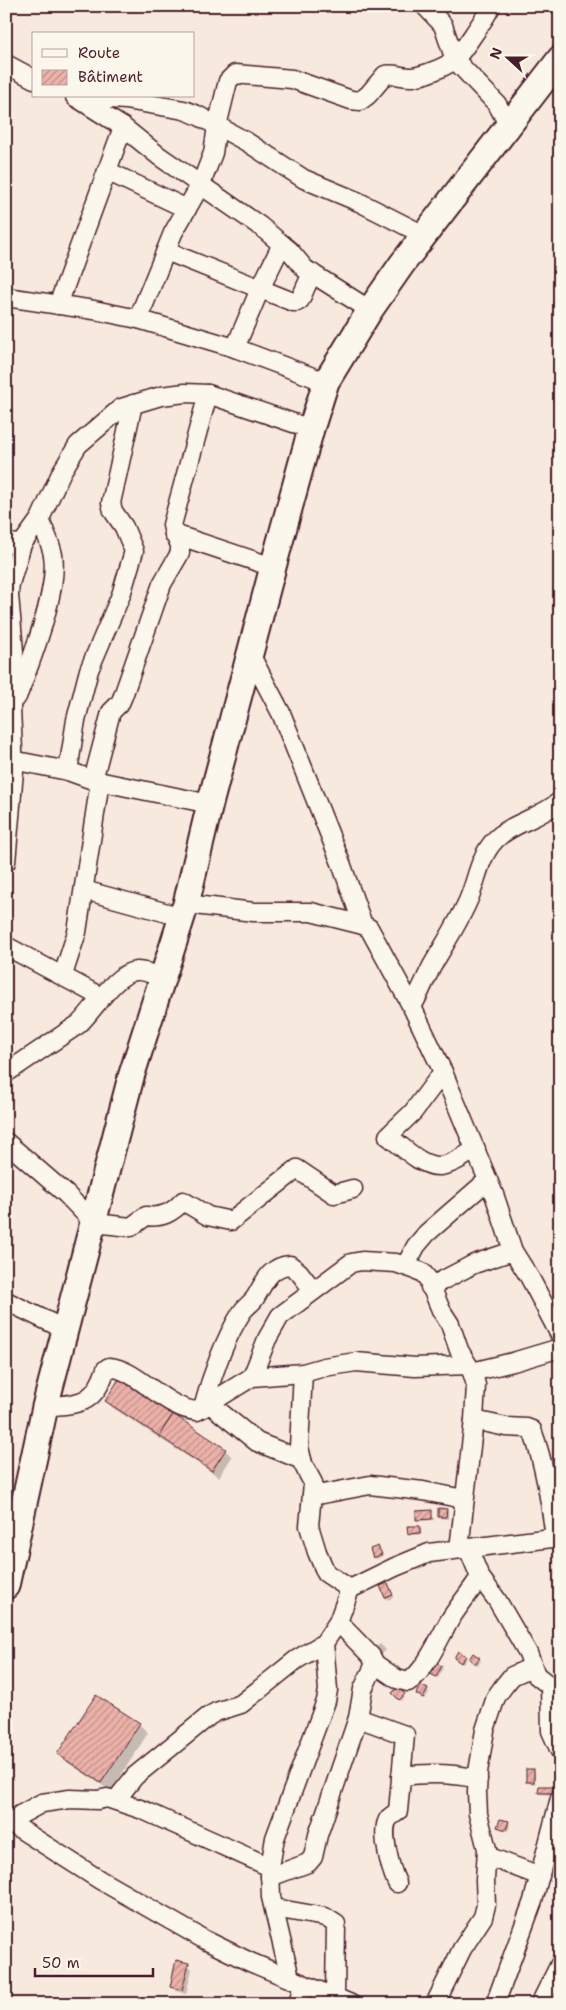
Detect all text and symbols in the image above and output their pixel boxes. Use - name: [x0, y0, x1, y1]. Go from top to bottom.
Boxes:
- legend: [32, 32, 195, 98]
- north arrow: [484, 32, 534, 82]
- text: Route: [78, 43, 120, 63]
- text: N: [485, 45, 506, 62]
- text: Bâtiment: [78, 67, 143, 87]
- scale bar: [35, 1945, 152, 1977]
- text: 50 m: [42, 1953, 80, 1973]

